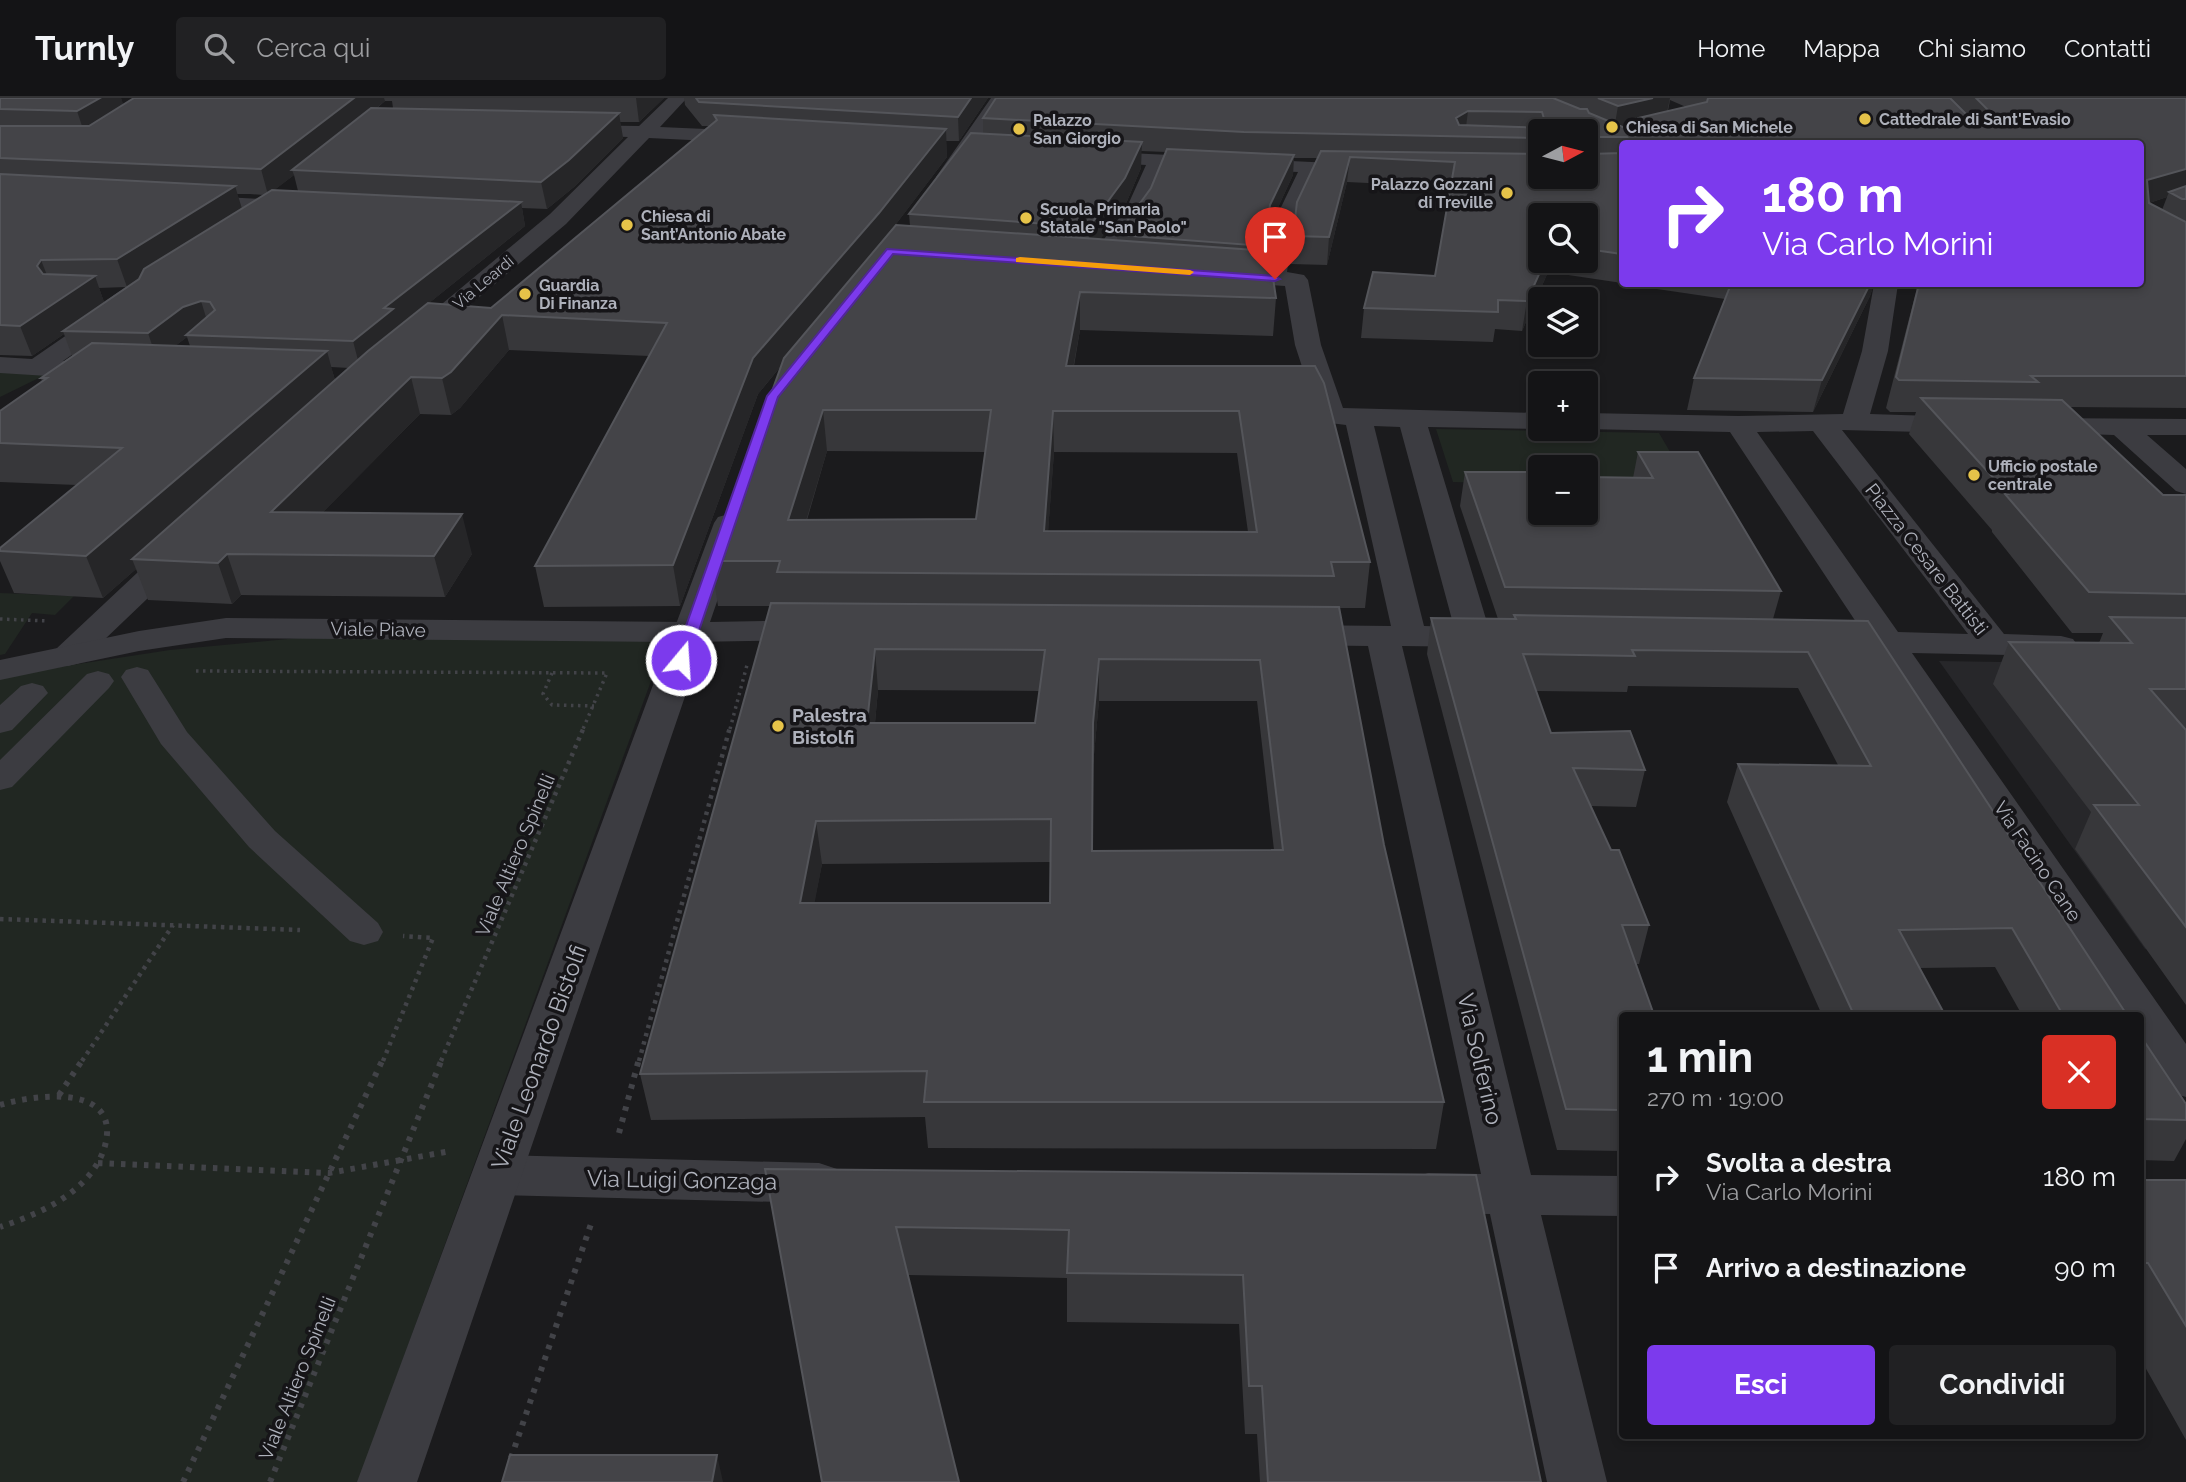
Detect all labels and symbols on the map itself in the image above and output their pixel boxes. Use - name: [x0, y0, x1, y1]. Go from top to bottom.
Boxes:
- place label: Cattedrale di Sant'Evasio: [1879, 110, 2071, 129]
- place label: Palazzo San Giorgio: [1033, 111, 1121, 148]
- marker: Cattedrale di Sant'Evasio: [1857, 111, 1873, 127]
- place label: Chiesa di San Michele: [1626, 118, 1793, 137]
- north arrow: [1528, 119, 1598, 189]
- marker: Chiesa di San Michele: [1604, 119, 1620, 135]
- marker: Palazzo San Giorgio: [1011, 121, 1027, 137]
- place label: Palazzo Gozzani di Treville: [1371, 175, 1493, 212]
- marker: Palazzo Gozzani di Treville: [1499, 185, 1515, 201]
- place label: Scuola Primaria Statale "San Paolo": [1040, 200, 1187, 237]
- place label: Chiesa di Sant’Antonio Abate: [641, 207, 787, 244]
- pin: [1245, 207, 1305, 279]
- marker: Scuola Primaria Statale "San Paolo": [1018, 210, 1034, 226]
- marker: Chiesa di Sant’Antonio Abate: [619, 217, 635, 233]
- street label: Via Leardi: [449, 252, 517, 313]
- place label: Guardia Di Finanza: [539, 276, 617, 313]
- marker: Guardia Di Finanza: [517, 286, 533, 302]
- place label: Ufficio postale centrale: [1988, 457, 2098, 494]
- marker: Ufficio postale centrale: [1966, 467, 1982, 483]
- street label: Piazza Cesare Battisti: [1861, 479, 1993, 639]
- street label: Viale Piave: [330, 617, 426, 641]
- position arrow: [644, 623, 718, 697]
- place label: Palestra Bistolfi: [792, 704, 867, 748]
- marker: Palestra Bistolfi: [770, 718, 786, 734]
- street label: Viale Altiero Spinelli: [471, 770, 559, 940]
- street label: Via Facino Cane: [1990, 797, 2086, 925]
- street label: Viale Leonardo Bistolfi: [485, 941, 592, 1173]
- street label: Via Solferino: [1452, 991, 1509, 1127]
- street label: Via Luigi Gonzaga: [587, 1164, 777, 1195]
- street label: Viale Altiero Spinelli: [254, 1293, 340, 1463]

